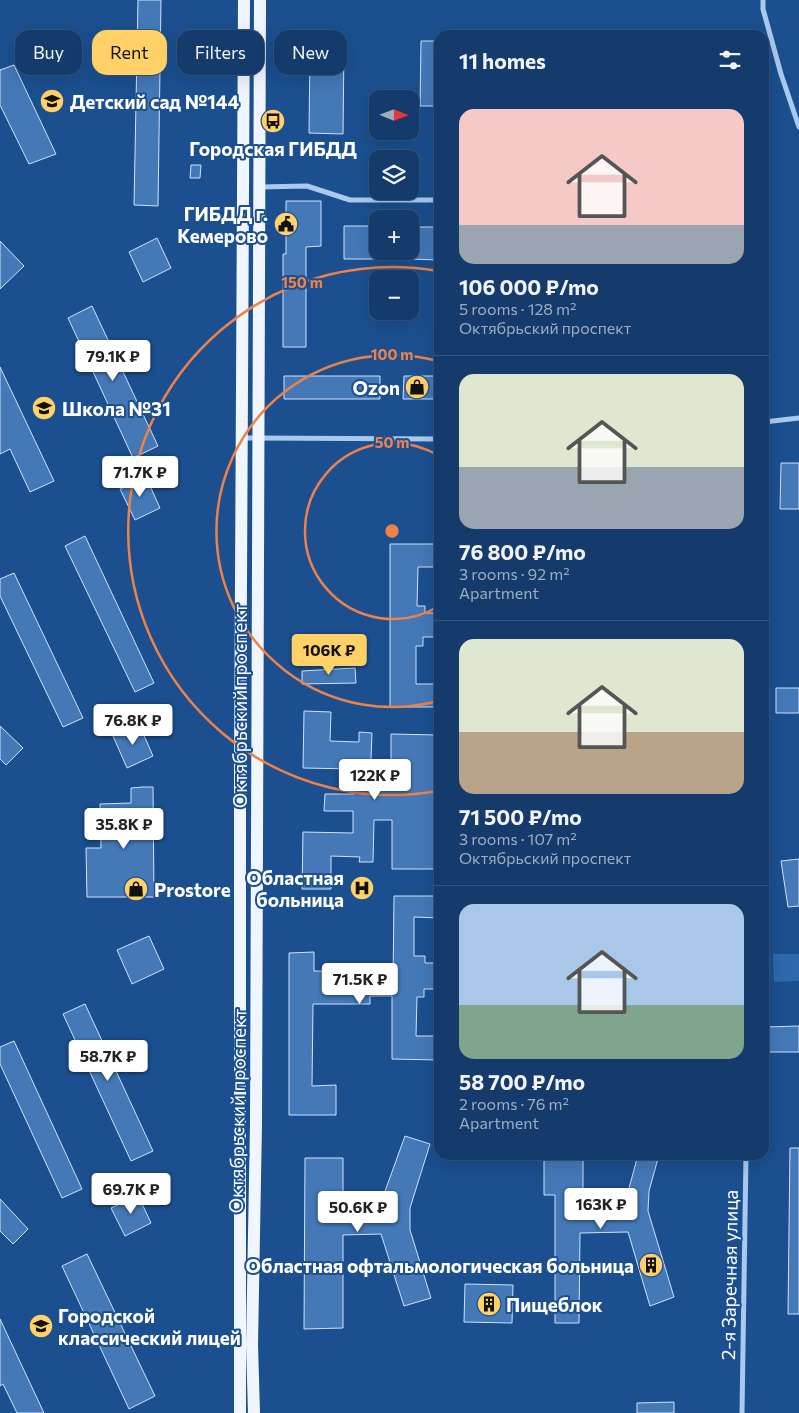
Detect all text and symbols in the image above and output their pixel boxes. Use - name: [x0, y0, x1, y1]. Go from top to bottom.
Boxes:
- chip: Buy: [15, 30, 82, 75]
- chip: Rent: [92, 30, 167, 75]
- chip: Filters: [177, 30, 264, 75]
- chip: New: [274, 30, 347, 75]
- icon: filters: [716, 46, 744, 74]
- text: 11 homes: [459, 48, 546, 73]
- school or university icon: Детский сад №144: [39, 88, 65, 114]
- place label: Детский сад №144: [70, 90, 239, 113]
- north arrow: [369, 90, 419, 140]
- map controls: [369, 90, 419, 320]
- bus stop icon: Городская ГИБДД: [260, 108, 286, 134]
- place label: Городская ГИБДД: [189, 137, 357, 160]
- icon: home: [557, 141, 647, 231]
- button: layers: [369, 150, 419, 200]
- place label: ГИБДД г. Кемерово: [177, 202, 268, 247]
- button: +: [369, 210, 419, 260]
- public building icon: ГИБДД г. Кемерово: [273, 211, 299, 237]
- button: −: [369, 270, 419, 320]
- text: 150 m: [281, 273, 323, 291]
- text: 106 000 ₽/mo: [459, 274, 599, 299]
- text: 5 rooms · 128 m²: [459, 299, 576, 318]
- text: Октябрьский проспект: [459, 318, 631, 337]
- pin: 79.1K ₽: [67, 340, 159, 382]
- text: 100 m: [371, 345, 413, 363]
- text: 79.1K ₽: [86, 346, 140, 365]
- shop icon: Ozon: [404, 374, 430, 400]
- place label: Ozon: [352, 376, 400, 399]
- school or university icon: Школа №31: [31, 395, 57, 421]
- place label: Школа №31: [62, 397, 171, 420]
- icon: home: [557, 407, 647, 497]
- text: 50 m: [375, 433, 409, 451]
- pin: 71.7K ₽: [94, 456, 186, 498]
- text: 71.7K ₽: [113, 462, 167, 481]
- centre of rings: [383, 522, 401, 540]
- text: 76 800 ₽/mo: [459, 539, 586, 564]
- text: 3 rooms · 92 m²: [459, 564, 570, 583]
- text: Apartment: [459, 583, 539, 602]
- street label: Октябрьский проспект: [228, 604, 251, 808]
- pin: 106K ₽: [288, 634, 370, 676]
- text: 106K ₽: [303, 640, 355, 659]
- icon: home: [557, 672, 647, 762]
- pin: 76.8K ₽: [87, 704, 179, 746]
- text: 76.8K ₽: [104, 710, 162, 729]
- pin: 122K ₽: [334, 758, 416, 801]
- text: 122K ₽: [350, 765, 400, 784]
- text: 71 500 ₽/mo: [459, 804, 582, 829]
- pin: 35.8K ₽: [78, 808, 170, 850]
- text: 35.8K ₽: [95, 814, 153, 833]
- text: 3 rooms · 107 m²: [459, 829, 577, 848]
- text: Октябрьский проспект: [459, 848, 631, 867]
- place label: Областная больница: [246, 866, 344, 911]
- hospital icon: Областная больница: [349, 875, 375, 901]
- shop icon: Prostore: [123, 876, 149, 902]
- place label: Prostore: [154, 878, 231, 901]
- icon: home: [557, 937, 647, 1027]
- pin: 71.5K ₽: [314, 962, 406, 1005]
- text: 71.5K ₽: [333, 969, 387, 988]
- street label: Октябрьский проспект: [224, 1008, 250, 1213]
- pin: 58.7K ₽: [62, 1040, 154, 1082]
- text: 58.7K ₽: [80, 1046, 136, 1065]
- text: 58 700 ₽/mo: [459, 1069, 585, 1094]
- text: 2 rooms · 76 m²: [459, 1094, 569, 1113]
- text: Apartment: [459, 1113, 539, 1132]
- pin: 69.7K ₽: [85, 1172, 177, 1215]
- text: 69.7K ₽: [103, 1179, 159, 1198]
- pin: 163K ₽: [560, 1188, 642, 1230]
- pin: 50.6K ₽: [312, 1190, 404, 1233]
- street label: 2-я Заречная улица: [716, 1190, 742, 1360]
- text: 163K ₽: [575, 1194, 627, 1213]
- text: 50.6K ₽: [329, 1197, 387, 1216]
- building icon: Областная офтальмологическая больница: [638, 1252, 664, 1278]
- place label: Областная офтальмологическая больница: [246, 1254, 634, 1277]
- building icon: Пищеблок: [476, 1291, 502, 1317]
- place label: Пищеблок: [506, 1293, 603, 1316]
- place label: Городской классический лицей: [58, 1304, 241, 1349]
- school or university icon: Городской классический лицей: [28, 1313, 54, 1339]

